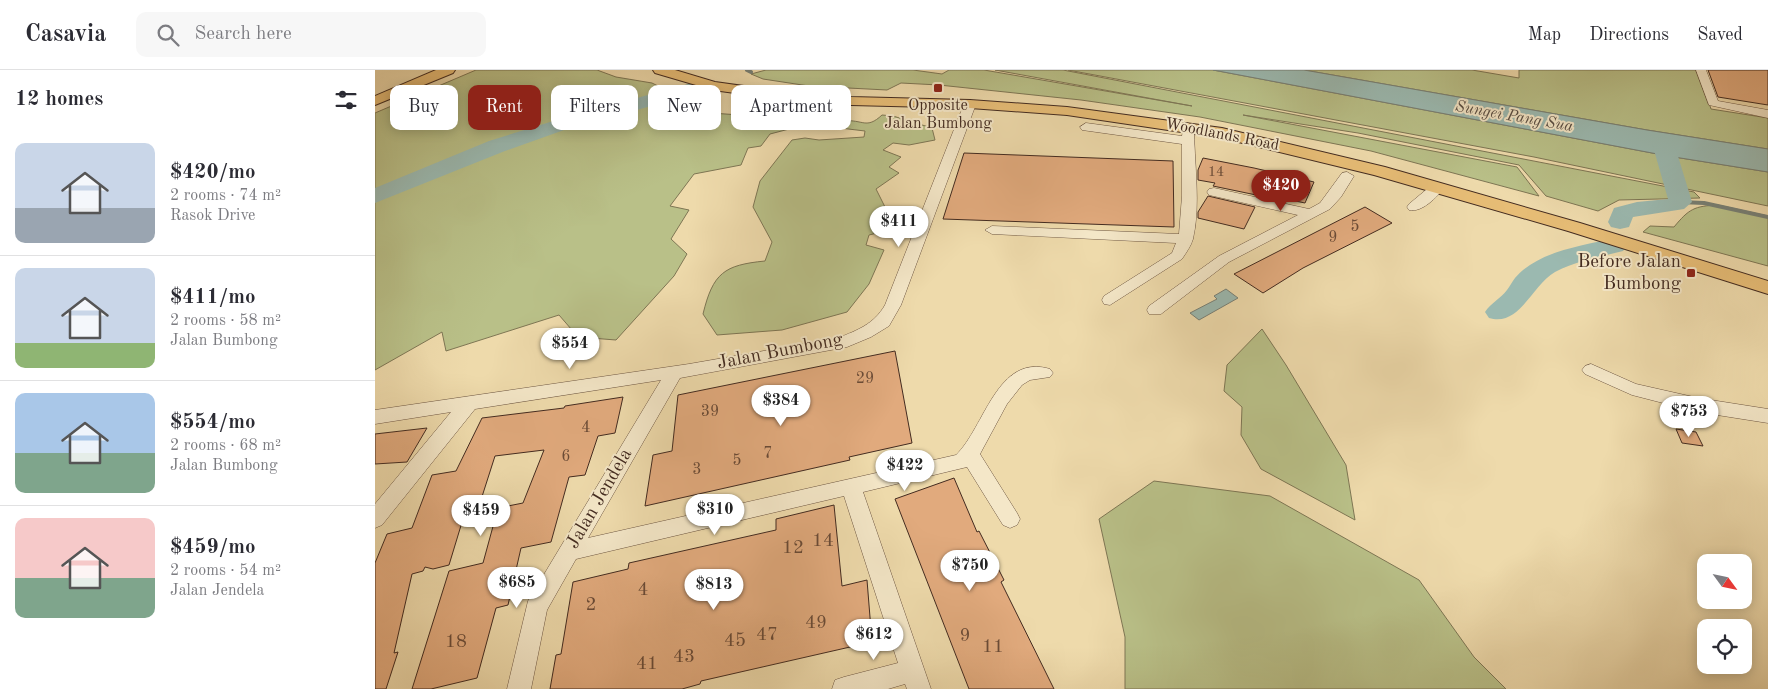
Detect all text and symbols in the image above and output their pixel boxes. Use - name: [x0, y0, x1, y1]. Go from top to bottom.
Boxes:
- search box: [136, 12, 486, 57]
- icon: search: [154, 21, 182, 49]
- text: Casavia: [25, 23, 106, 47]
- text: Search here: [194, 25, 292, 44]
- text: Map: [1528, 26, 1561, 44]
- text: Directions: [1589, 26, 1669, 44]
- text: Saved: [1697, 26, 1743, 44]
- marker: Opposite Jalan Bumbong: [932, 82, 944, 94]
- chip: Buy: [390, 85, 458, 130]
- chip: Rent: [468, 85, 541, 130]
- chip: Filters: [551, 85, 638, 130]
- chip: New: [648, 85, 721, 130]
- chip: Apartment: [731, 85, 851, 130]
- icon: filters: [332, 86, 360, 114]
- text: 12 homes: [15, 89, 103, 110]
- place label: Opposite Jalan Bumbong: [884, 98, 992, 132]
- water label: Sungei Pang Sua: [1454, 99, 1575, 135]
- street label: Woodlands Road: [1164, 116, 1280, 154]
- text: $420/mo: [170, 162, 256, 183]
- icon: home: [55, 163, 115, 223]
- house number: 14: [1208, 165, 1224, 179]
- pin: $420: [1251, 170, 1311, 212]
- text: $420: [1262, 178, 1300, 194]
- text: 2 rooms · 74 m²: [170, 188, 281, 204]
- pin: $411: [869, 206, 929, 248]
- text: Rasok Drive: [170, 208, 255, 224]
- text: $411: [880, 214, 918, 230]
- house number: 5: [1350, 219, 1360, 235]
- house number: 9: [1328, 230, 1338, 246]
- place label: Before Jalan Bumbong: [1577, 253, 1682, 294]
- marker: Before Jalan Bumbong: [1685, 267, 1697, 279]
- text: $411/mo: [170, 287, 256, 308]
- icon: home: [55, 288, 115, 348]
- text: 2 rooms · 58 m²: [170, 313, 281, 329]
- pin: $554: [540, 328, 600, 370]
- street label: Jalan Bumbong: [715, 330, 845, 374]
- text: Jalan Bumbong: [170, 333, 278, 349]
- text: $554: [551, 336, 589, 352]
- house number: 29: [856, 371, 874, 387]
- pin: $384: [751, 384, 811, 427]
- text: $384: [762, 393, 800, 409]
- pin: $753: [1659, 396, 1719, 438]
- house number: 39: [701, 404, 719, 420]
- text: $753: [1670, 404, 1708, 420]
- text: $554/mo: [170, 412, 256, 433]
- icon: home: [55, 413, 115, 473]
- house number: 4: [581, 420, 591, 436]
- text: 2 rooms · 68 m²: [170, 438, 281, 454]
- street label: Jalan Jendela: [564, 445, 637, 552]
- house number: 7: [763, 446, 773, 462]
- house number: 6: [561, 449, 571, 465]
- pin: $422: [875, 450, 935, 492]
- house number: 5: [732, 453, 742, 469]
- text: Jalan Bumbong: [170, 458, 278, 474]
- text: $422: [886, 458, 924, 474]
- house number: 3: [692, 462, 702, 478]
- pin: $459: [451, 494, 511, 537]
- pin: $310: [685, 494, 745, 536]
- text: $310: [696, 502, 734, 518]
- text: $459: [462, 503, 500, 519]
- house number: 14: [812, 532, 834, 551]
- text: $459/mo: [170, 537, 256, 558]
- icon: home: [55, 538, 115, 598]
- house number: 12: [782, 539, 804, 558]
- pin: $750: [940, 550, 1000, 592]
- north arrow: [1697, 554, 1753, 609]
- map controls: [1697, 554, 1752, 674]
- text: $750: [951, 558, 989, 574]
- text: 2 rooms · 54 m²: [170, 563, 281, 579]
- pin: $685: [487, 566, 547, 609]
- pin: $813: [684, 568, 744, 611]
- text: $685: [498, 575, 536, 591]
- text: $813: [695, 577, 733, 593]
- house number: 4: [637, 581, 649, 600]
- text: Jalan Jendela: [170, 583, 264, 599]
- house number: 2: [585, 596, 597, 615]
- house number: 49: [805, 614, 827, 633]
- pin: $612: [844, 618, 904, 661]
- button: locate: [1697, 619, 1752, 674]
- house number: 47: [756, 626, 778, 645]
- text: $612: [855, 627, 893, 643]
- house number: 9: [959, 627, 971, 646]
- house number: 45: [724, 632, 746, 651]
- house number: 18: [445, 633, 467, 652]
- house number: 11: [982, 638, 1004, 657]
- house number: 43: [673, 648, 695, 667]
- house number: 41: [636, 655, 658, 674]

